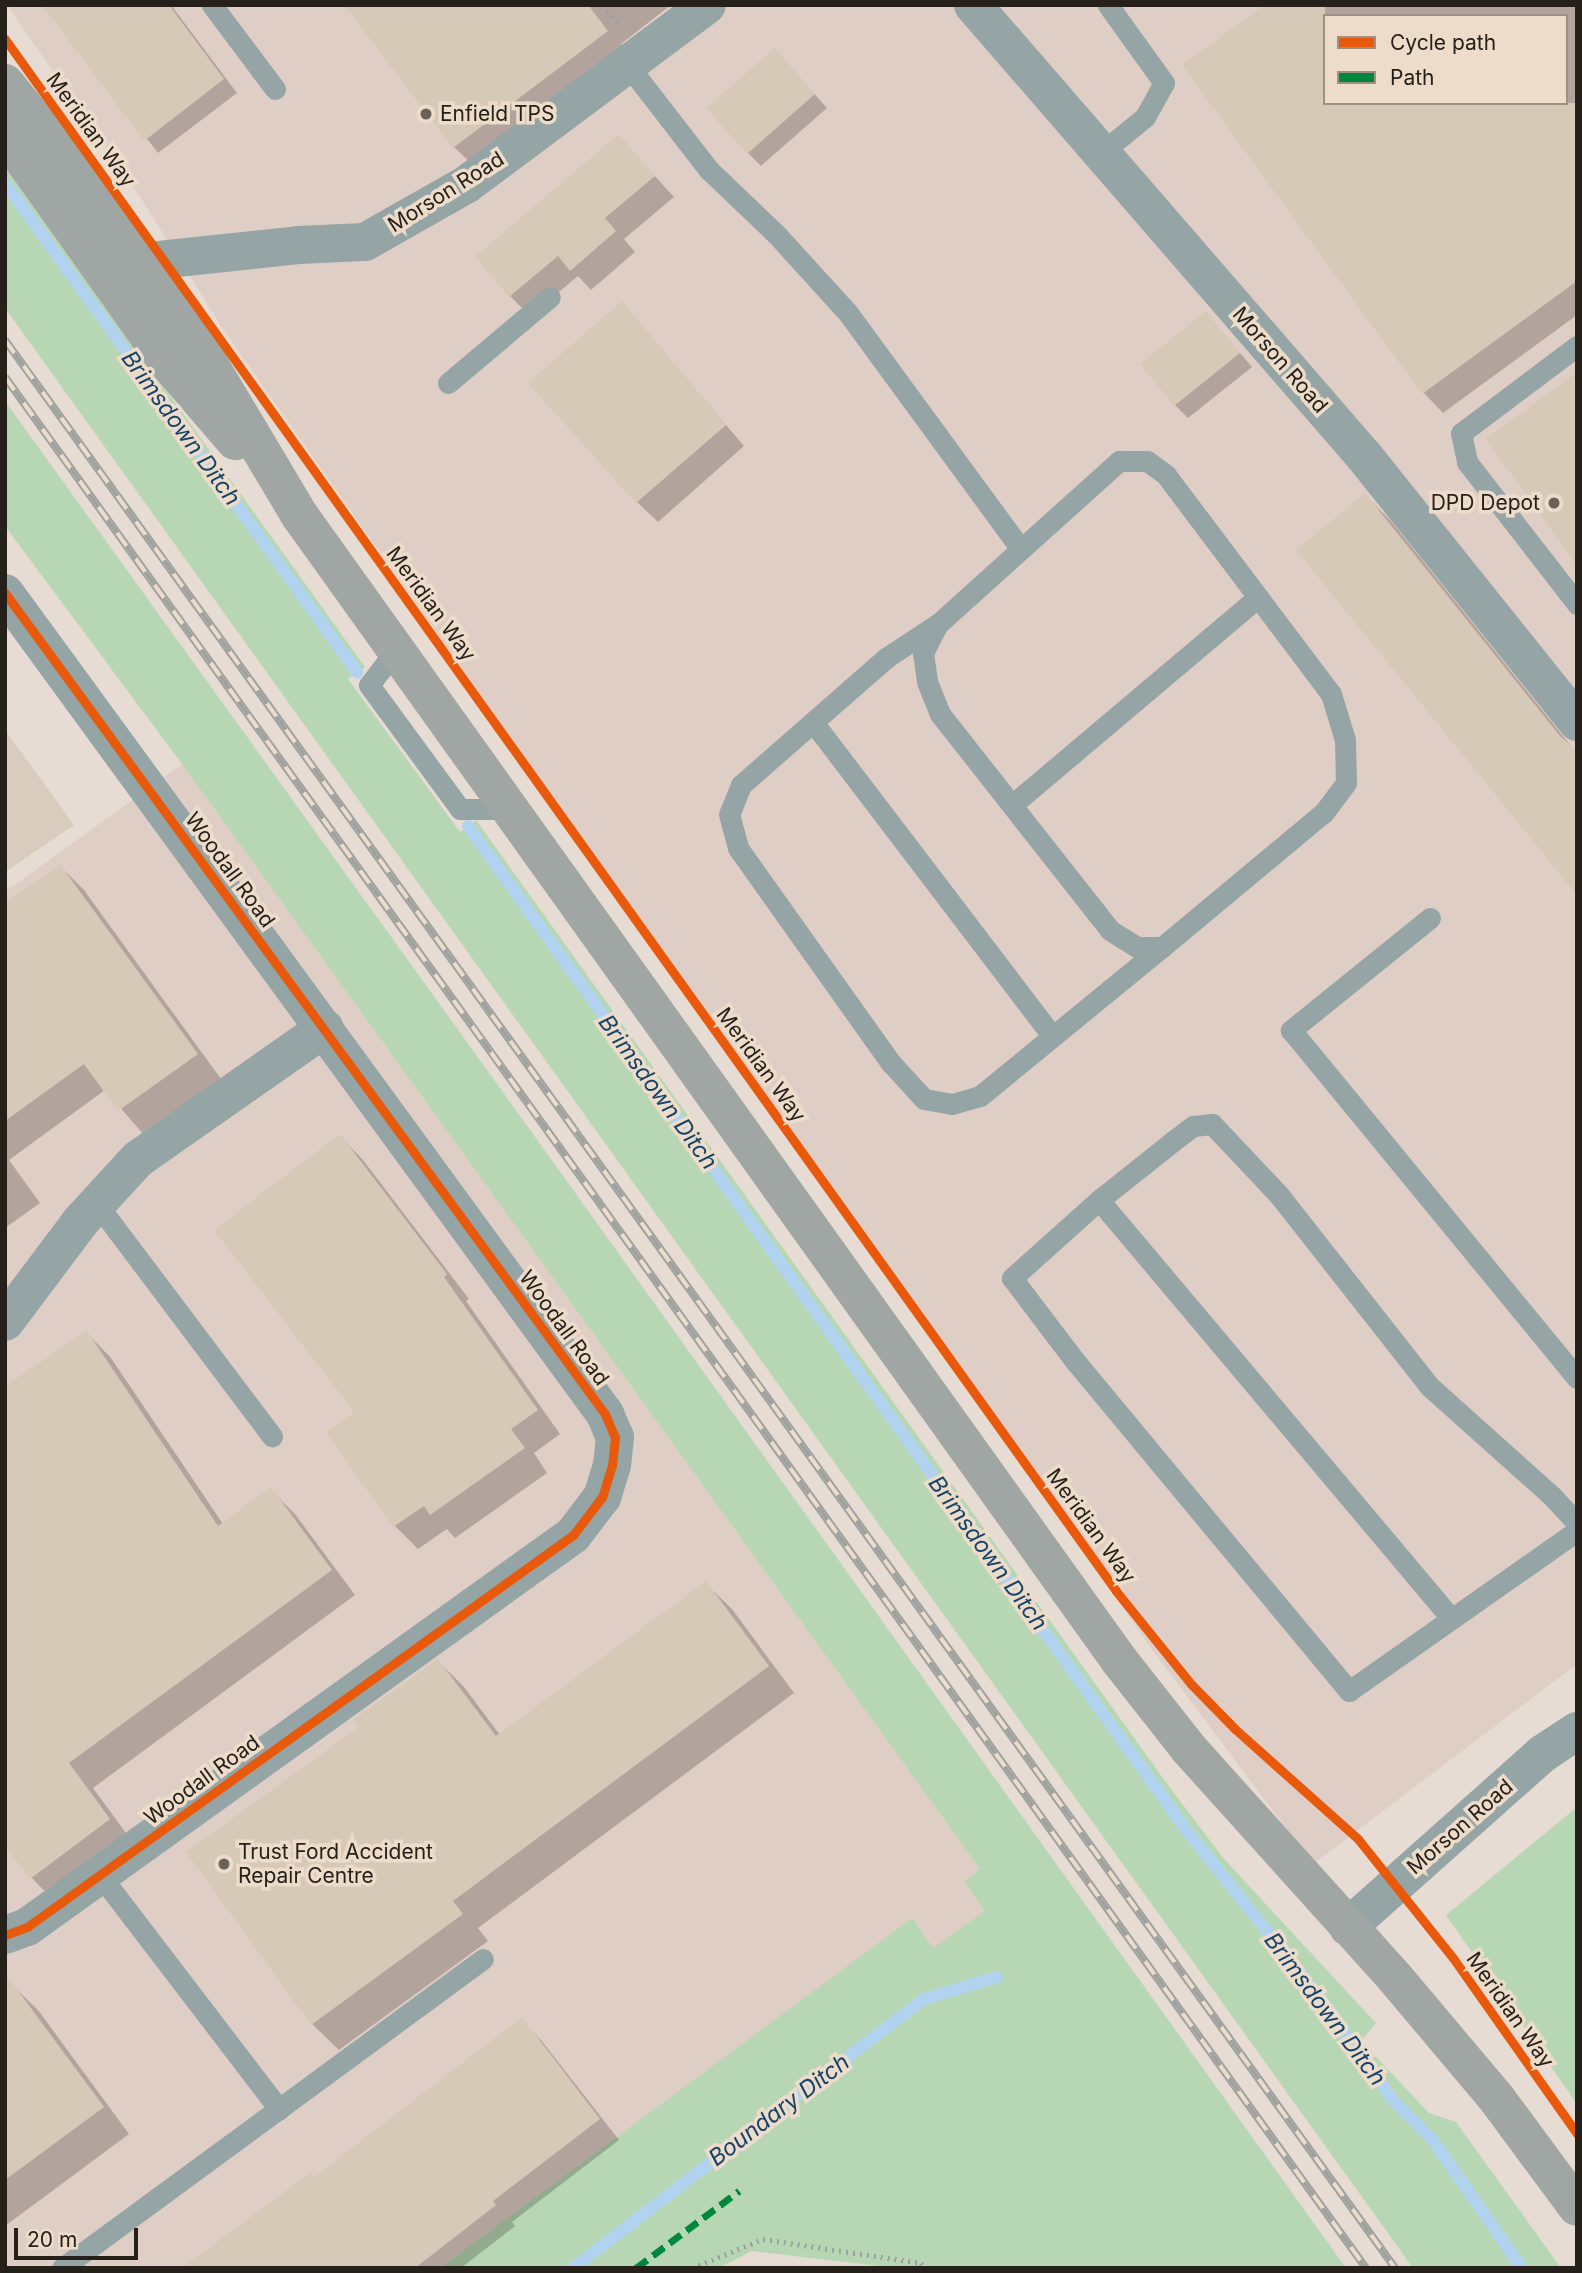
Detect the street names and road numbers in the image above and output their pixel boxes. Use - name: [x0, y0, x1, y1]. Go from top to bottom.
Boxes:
- street label: Meridian Way: [41, 68, 141, 192]
- street label: Morson Road: [383, 146, 509, 238]
- street label: Morson Road: [1227, 302, 1333, 418]
- street label: Meridian Way: [381, 542, 481, 666]
- street label: Woodall Road: [180, 808, 280, 932]
- street label: Meridian Way: [711, 1003, 811, 1127]
- street label: Woodall Road: [514, 1266, 614, 1390]
- street label: Meridian Way: [1041, 1464, 1141, 1588]
- street label: Woodall Road: [140, 1730, 264, 1830]
- street label: Morson Road: [1402, 1774, 1518, 1880]
- street label: Meridian Way: [1461, 1947, 1559, 2073]

